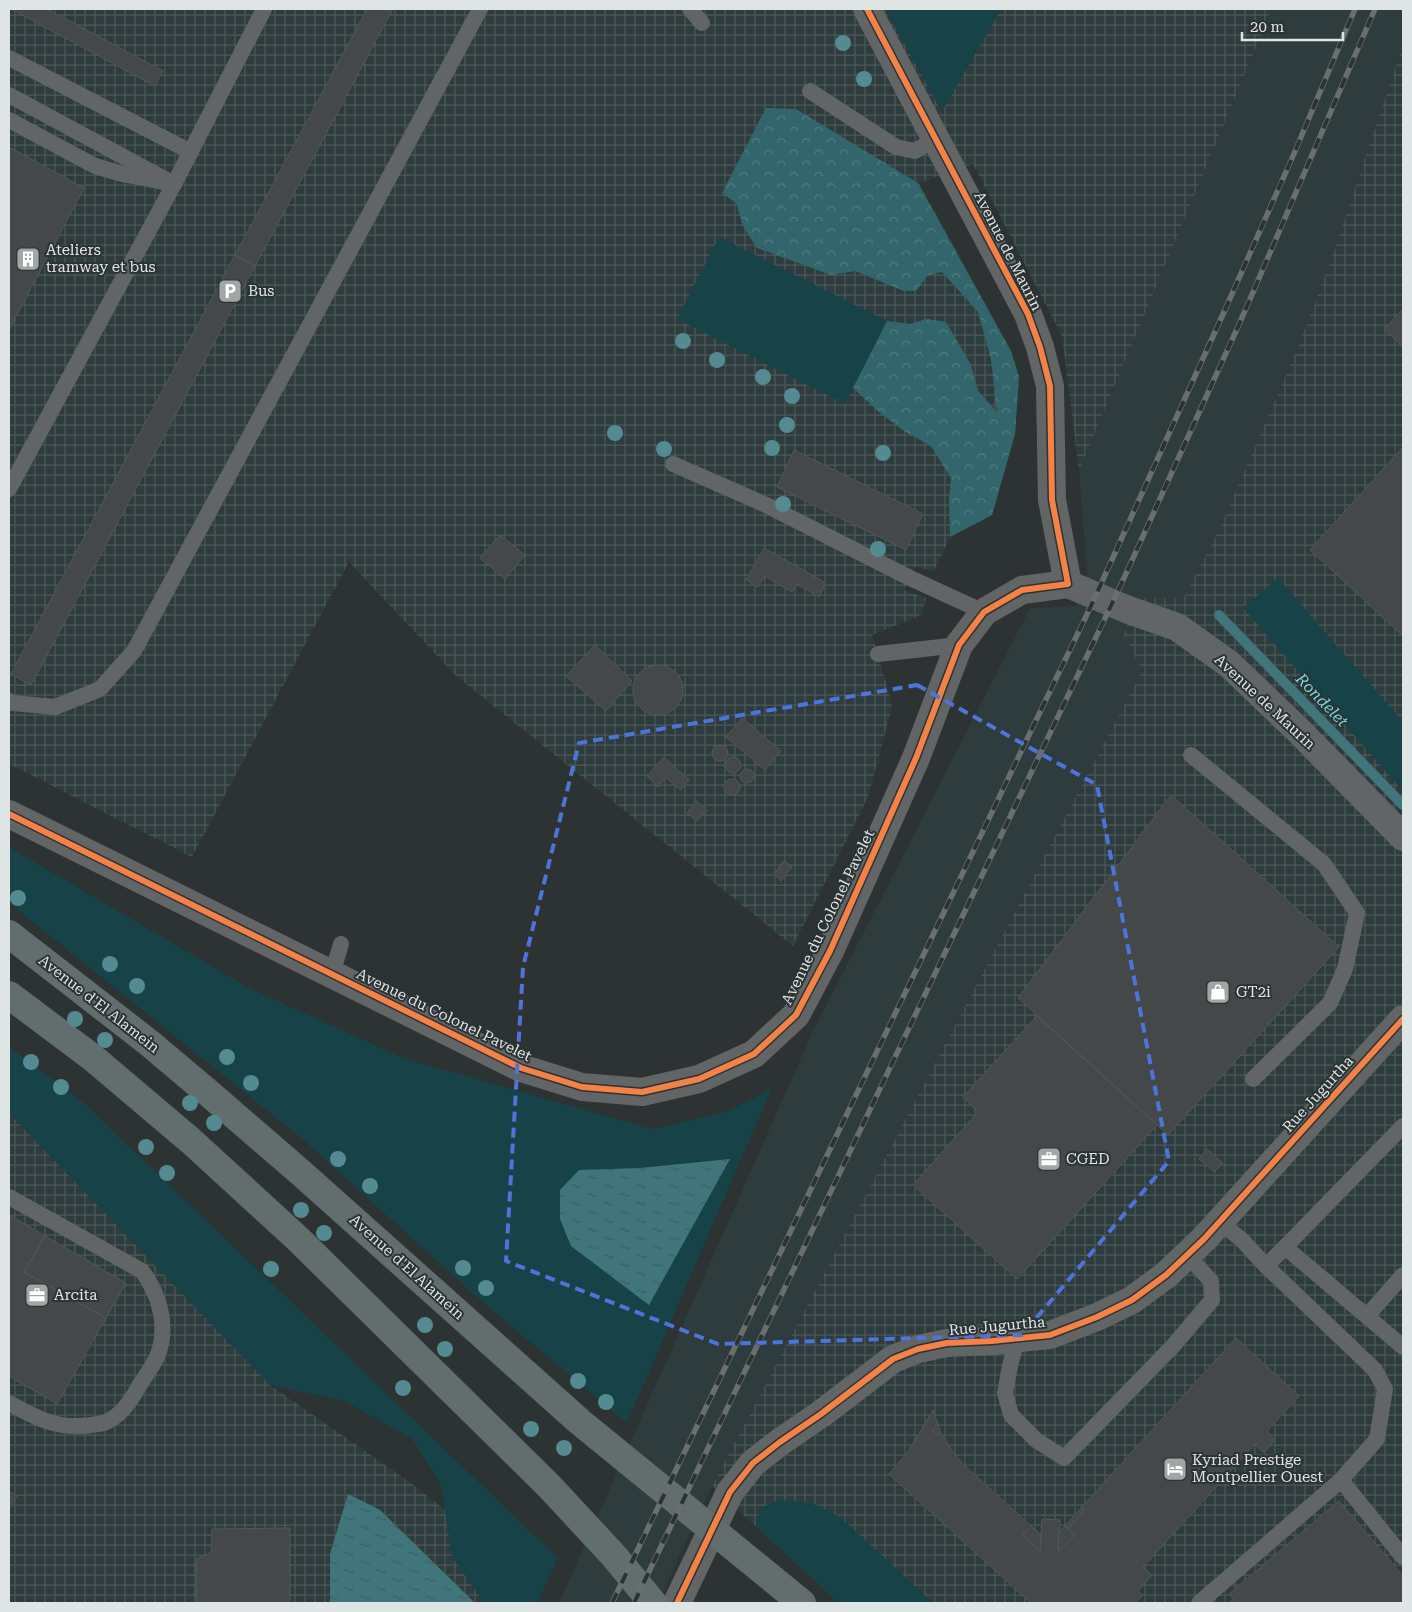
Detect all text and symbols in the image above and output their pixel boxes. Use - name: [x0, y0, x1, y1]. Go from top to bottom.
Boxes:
- scale bar: [1242, 10, 1343, 42]
- text: 20 m: [1250, 18, 1285, 36]
- street label: Avenue de Maurin: [970, 188, 1046, 314]
- place label: Ateliers tramway et bus: [46, 241, 156, 276]
- building icon: Ateliers tramway et bus: [15, 246, 41, 272]
- parking icon: Bus: [217, 278, 243, 304]
- place label: Bus: [248, 282, 274, 300]
- street label: Avenue de Maurin: [1211, 651, 1319, 754]
- water label: Rondelet: [1291, 669, 1352, 731]
- street label: Avenue du Colonel Pavelet: [778, 826, 878, 1007]
- street label: Avenue d'El Alamein: [35, 951, 163, 1057]
- street label: Avenue du Colonel Pavelet: [354, 965, 535, 1065]
- shop icon: GT2i: [1205, 979, 1231, 1005]
- place label: GT2i: [1236, 983, 1271, 1001]
- street label: Rue Jugurtha: [1279, 1052, 1357, 1136]
- office icon: CGED: [1036, 1146, 1062, 1172]
- place label: CGED: [1066, 1150, 1110, 1168]
- street label: Avenue d'El Alamein: [346, 1211, 468, 1324]
- office icon: Arcita: [24, 1282, 50, 1308]
- place label: Arcita: [54, 1286, 97, 1304]
- street label: Rue Jugurtha: [948, 1313, 1046, 1339]
- place label: Kyriad Prestige Montpellier Ouest: [1192, 1451, 1323, 1486]
- hotel icon: Kyriad Prestige Montpellier Ouest: [1162, 1456, 1188, 1482]

